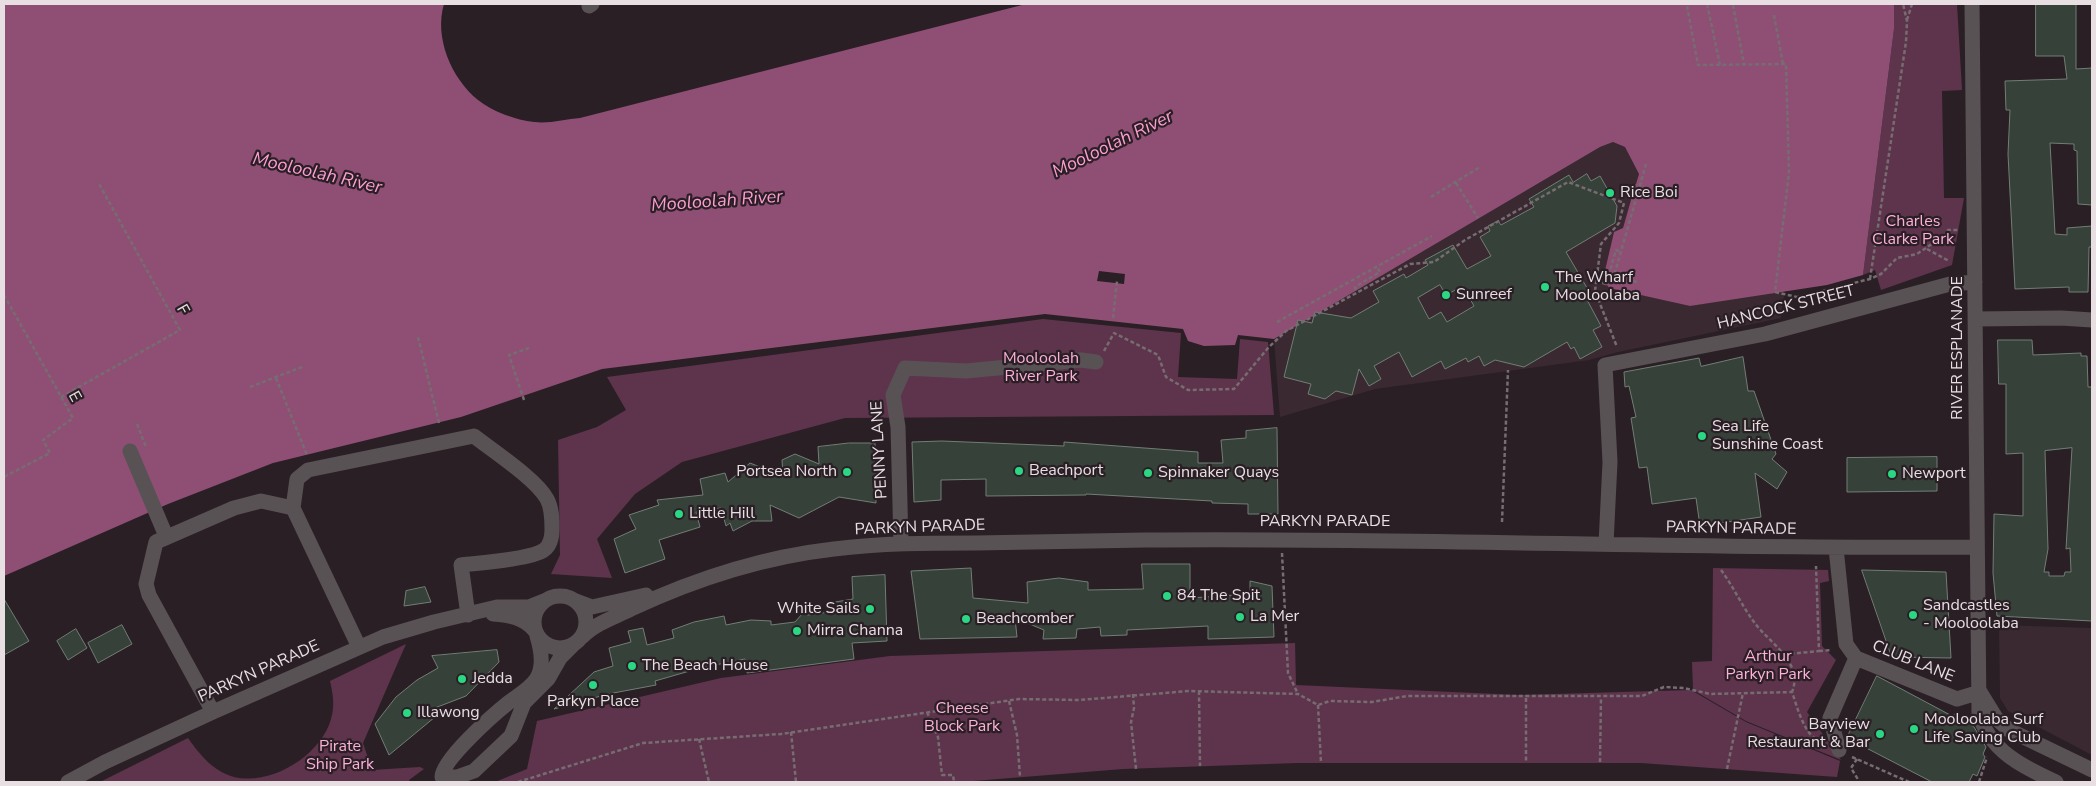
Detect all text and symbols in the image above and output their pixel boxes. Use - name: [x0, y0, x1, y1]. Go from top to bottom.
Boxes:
- water label: Mooloolah River: [1049, 106, 1177, 184]
- water label: Mooloolah River: [250, 149, 384, 199]
- place label: Rice Boi: [1620, 183, 1678, 203]
- water label: Mooloolah River: [651, 187, 783, 217]
- marker: Rice Boi: [1604, 187, 1616, 199]
- park label: Charles Clarke Park: [1872, 212, 1954, 250]
- place label: The Wharf Mooloolaba: [1555, 268, 1640, 306]
- street label: RIVER ESPLANADE: [1948, 276, 1968, 420]
- marker: The Wharf Mooloolaba: [1539, 281, 1551, 293]
- street label: HANCOCK STREET: [1715, 282, 1857, 334]
- place label: Sunreef: [1456, 285, 1512, 305]
- marker: Sunreef: [1440, 289, 1452, 301]
- street label: F: [171, 302, 193, 318]
- park label: Mooloolah River Park: [1003, 349, 1079, 387]
- street label: E: [63, 388, 85, 406]
- street label: PENNY LANE: [868, 401, 892, 499]
- place label: Sea Life Sunshine Coast: [1712, 417, 1823, 455]
- marker: Sea Life Sunshine Coast: [1696, 430, 1708, 442]
- place label: Beachport: [1029, 461, 1103, 481]
- place label: Portsea North: [736, 462, 837, 482]
- place label: Spinnaker Quays: [1158, 463, 1279, 483]
- place label: Newport: [1902, 464, 1966, 484]
- marker: Beachport: [1013, 465, 1025, 477]
- marker: Portsea North: [841, 466, 853, 478]
- marker: Spinnaker Quays: [1142, 467, 1154, 479]
- marker: Newport: [1886, 468, 1898, 480]
- place label: Little Hill: [689, 504, 755, 524]
- marker: Little Hill: [673, 508, 685, 520]
- street label: PARKYN PARADE: [1260, 512, 1390, 532]
- street label: PARKYN PARADE: [854, 516, 986, 540]
- street label: PARKYN PARADE: [1666, 518, 1796, 540]
- place label: 84 The Spit: [1177, 586, 1260, 606]
- marker: 84 The Spit: [1161, 590, 1173, 602]
- place label: Sandcastles - Mooloolaba: [1923, 596, 2019, 634]
- place label: White Sails: [777, 599, 860, 619]
- marker: White Sails: [864, 603, 876, 615]
- place label: La Mer: [1250, 607, 1299, 627]
- place label: Beachcomber: [976, 609, 1074, 629]
- marker: Sandcastles - Mooloolaba: [1907, 609, 1919, 621]
- marker: La Mer: [1234, 611, 1246, 623]
- marker: Beachcomber: [960, 613, 972, 625]
- place label: Mirra Channa: [807, 621, 903, 641]
- marker: Mirra Channa: [791, 625, 803, 637]
- street label: PARKYN PARADE: [195, 637, 323, 707]
- street label: CLUB LANE: [1869, 637, 1957, 687]
- park label: Arthur Parkyn Park: [1725, 647, 1811, 685]
- place label: The Beach House: [642, 656, 768, 676]
- marker: The Beach House: [626, 660, 638, 672]
- place label: Jedda: [472, 669, 513, 689]
- marker: Jedda: [456, 673, 468, 685]
- marker: Parkyn Place: [587, 679, 599, 691]
- place label: Parkyn Place: [547, 692, 639, 712]
- park label: Cheese Block Park: [924, 699, 1000, 737]
- place label: Illawong: [417, 703, 480, 723]
- marker: Illawong: [401, 707, 413, 719]
- place label: Mooloolaba Surf Life Saving Club: [1924, 710, 2043, 748]
- place label: Bayview Restaurant & Bar: [1747, 715, 1870, 753]
- marker: Mooloolaba Surf Life Saving Club: [1908, 723, 1920, 735]
- marker: Bayview Restaurant & Bar: [1874, 728, 1886, 740]
- park label: Pirate Ship Park: [306, 737, 374, 775]

